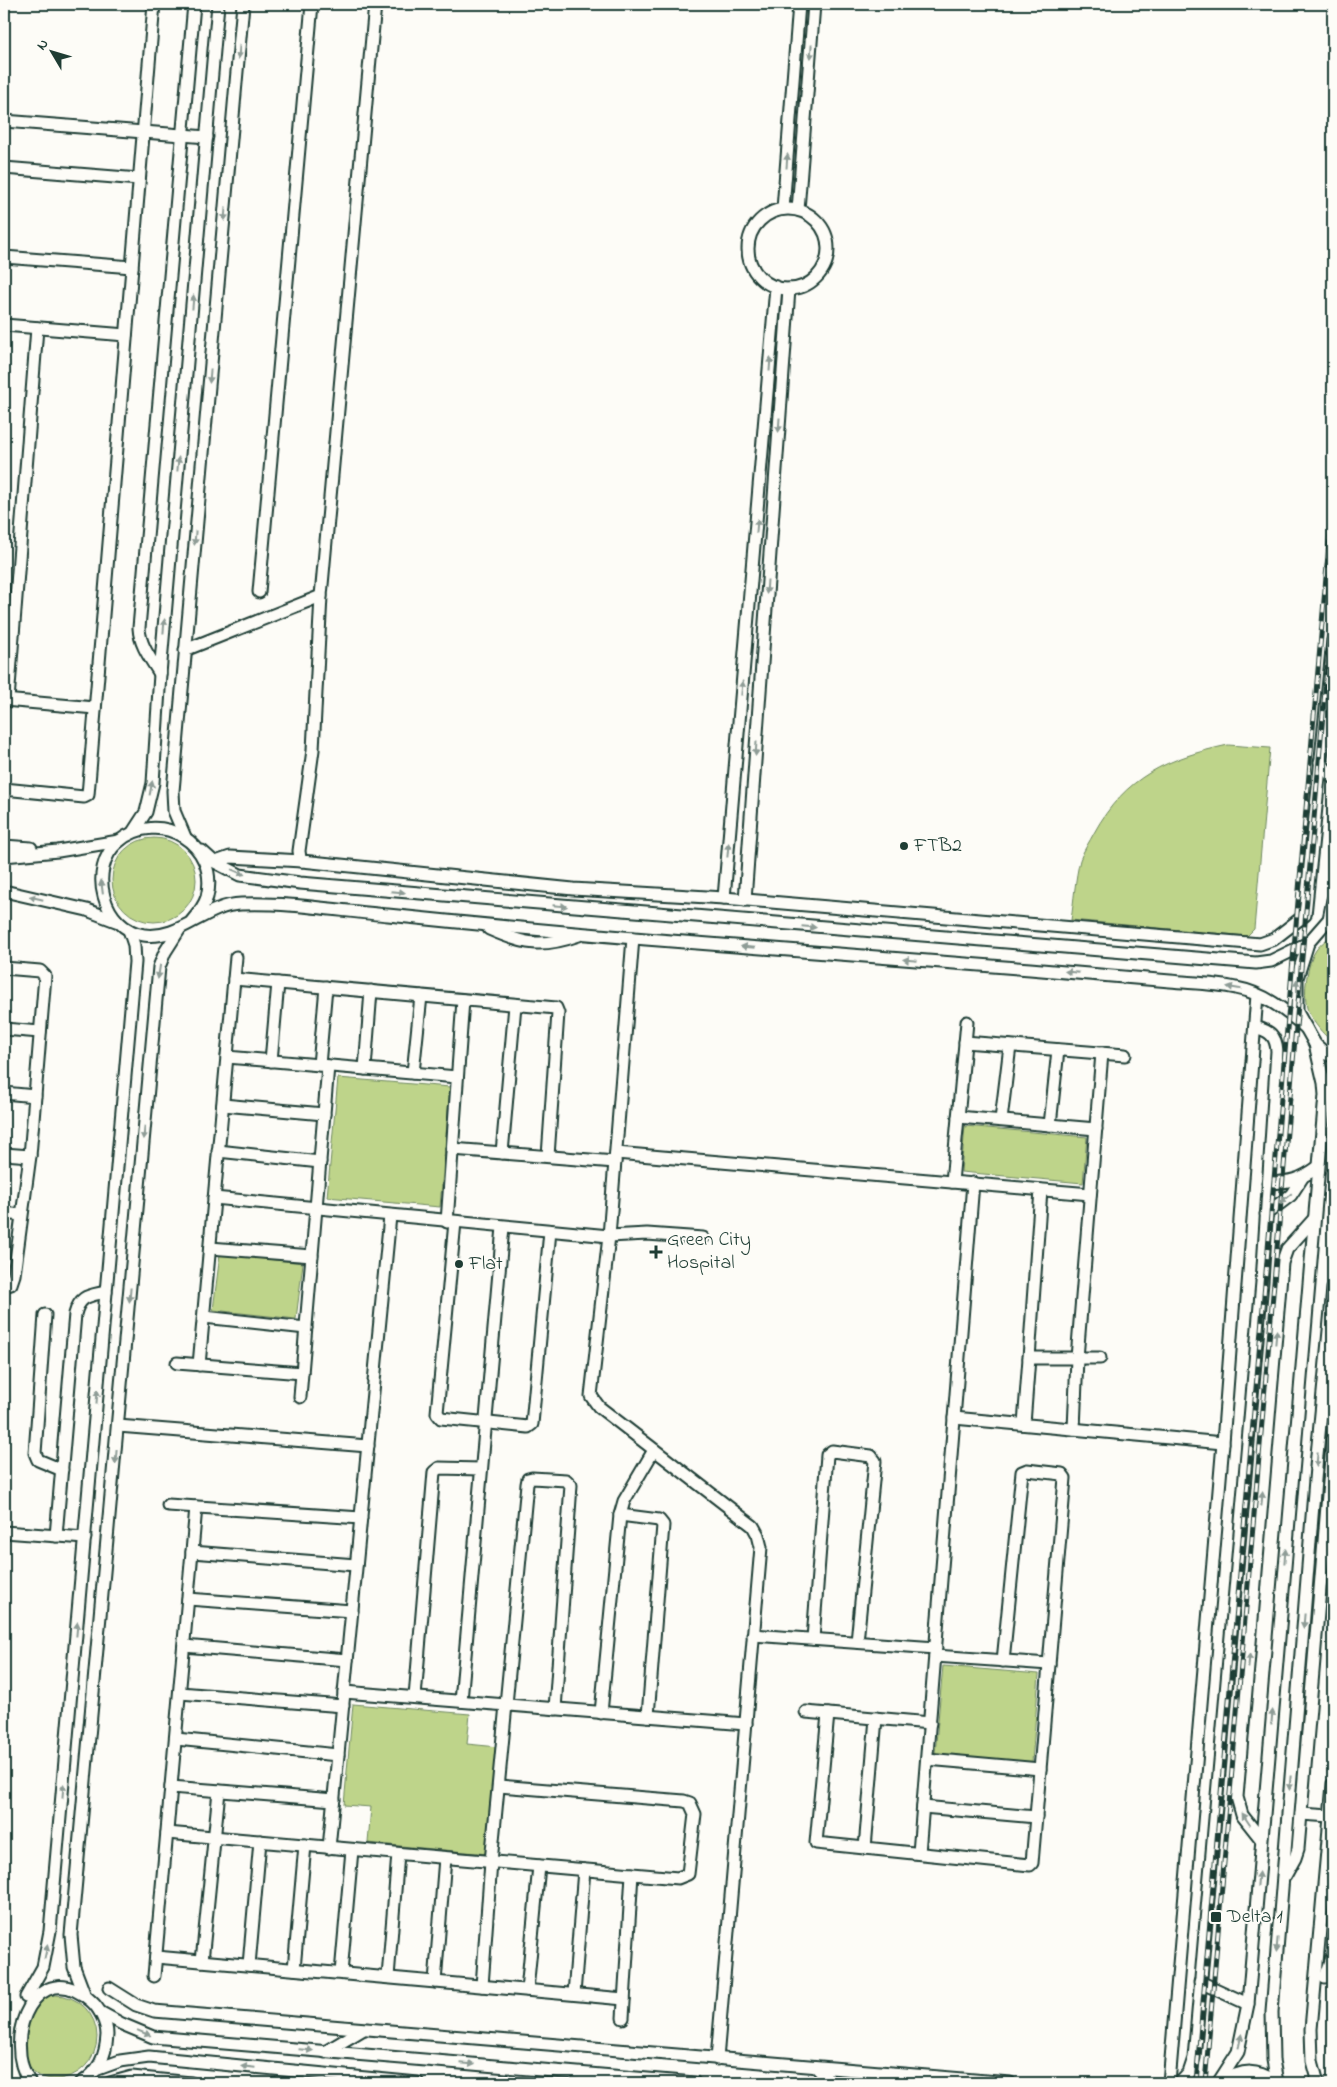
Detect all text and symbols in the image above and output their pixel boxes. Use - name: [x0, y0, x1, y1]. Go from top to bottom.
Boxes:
- north arrow: [28, 28, 78, 78]
- text: N: [32, 35, 54, 55]
- one-way arrow: [234, 45, 242, 61]
- one-way arrow: [806, 45, 814, 61]
- one-way arrow: [783, 152, 791, 168]
- one-way arrow: [221, 207, 229, 223]
- one-way arrow: [189, 294, 197, 310]
- one-way arrow: [766, 356, 774, 372]
- one-way arrow: [206, 368, 214, 384]
- one-way arrow: [775, 417, 783, 433]
- one-way arrow: [175, 456, 183, 472]
- one-way arrow: [753, 518, 761, 534]
- one-way arrow: [190, 530, 198, 546]
- one-way arrow: [763, 579, 771, 595]
- one-way arrow: [161, 618, 169, 634]
- one-way arrow: [739, 680, 747, 696]
- one-way arrow: [751, 742, 759, 758]
- one-way arrow: [147, 780, 155, 796]
- place label: FTB2: [913, 832, 962, 861]
- marker: FTB2: [898, 840, 910, 852]
- one-way arrow: [724, 842, 732, 858]
- one-way arrow: [230, 869, 245, 877]
- one-way arrow: [98, 879, 106, 895]
- one-way arrow: [391, 888, 407, 896]
- one-way arrow: [28, 894, 43, 902]
- one-way arrow: [553, 902, 569, 910]
- one-way arrow: [802, 923, 818, 931]
- one-way arrow: [740, 942, 756, 950]
- one-way arrow: [902, 955, 918, 963]
- one-way arrow: [155, 964, 163, 980]
- one-way arrow: [1064, 968, 1080, 976]
- one-way arrow: [1293, 979, 1301, 995]
- one-way arrow: [1225, 984, 1241, 992]
- one-way arrow: [140, 1126, 148, 1142]
- one-way arrow: [1281, 1192, 1293, 1204]
- place label: Green City Hospital: [667, 1226, 751, 1278]
- marker: Green City Hospital: [649, 1245, 663, 1259]
- place label: Flat: [468, 1250, 503, 1279]
- marker: Flat: [453, 1258, 465, 1270]
- one-way arrow: [126, 1288, 134, 1304]
- one-way arrow: [1273, 1329, 1281, 1345]
- one-way arrow: [93, 1389, 101, 1405]
- one-way arrow: [111, 1449, 119, 1465]
- one-way arrow: [1313, 1452, 1321, 1468]
- one-way arrow: [1259, 1491, 1267, 1507]
- one-way arrow: [1282, 1547, 1290, 1563]
- one-way arrow: [1299, 1614, 1307, 1630]
- one-way arrow: [73, 1621, 81, 1637]
- one-way arrow: [1245, 1653, 1253, 1669]
- one-way arrow: [1268, 1709, 1276, 1725]
- one-way arrow: [1286, 1776, 1294, 1792]
- one-way arrow: [59, 1783, 67, 1799]
- one-way arrow: [1241, 1813, 1251, 1826]
- one-way arrow: [1254, 1871, 1262, 1887]
- place label: Delta 1: [1226, 1903, 1283, 1932]
- marker: Delta 1: [1209, 1910, 1223, 1924]
- one-way arrow: [1273, 1938, 1281, 1954]
- one-way arrow: [42, 1945, 50, 1960]
- one-way arrow: [137, 2029, 152, 2037]
- one-way arrow: [1236, 2033, 1244, 2048]
- one-way arrow: [298, 2046, 314, 2054]
- one-way arrow: [460, 2060, 476, 2068]
- one-way arrow: [240, 2062, 256, 2070]

